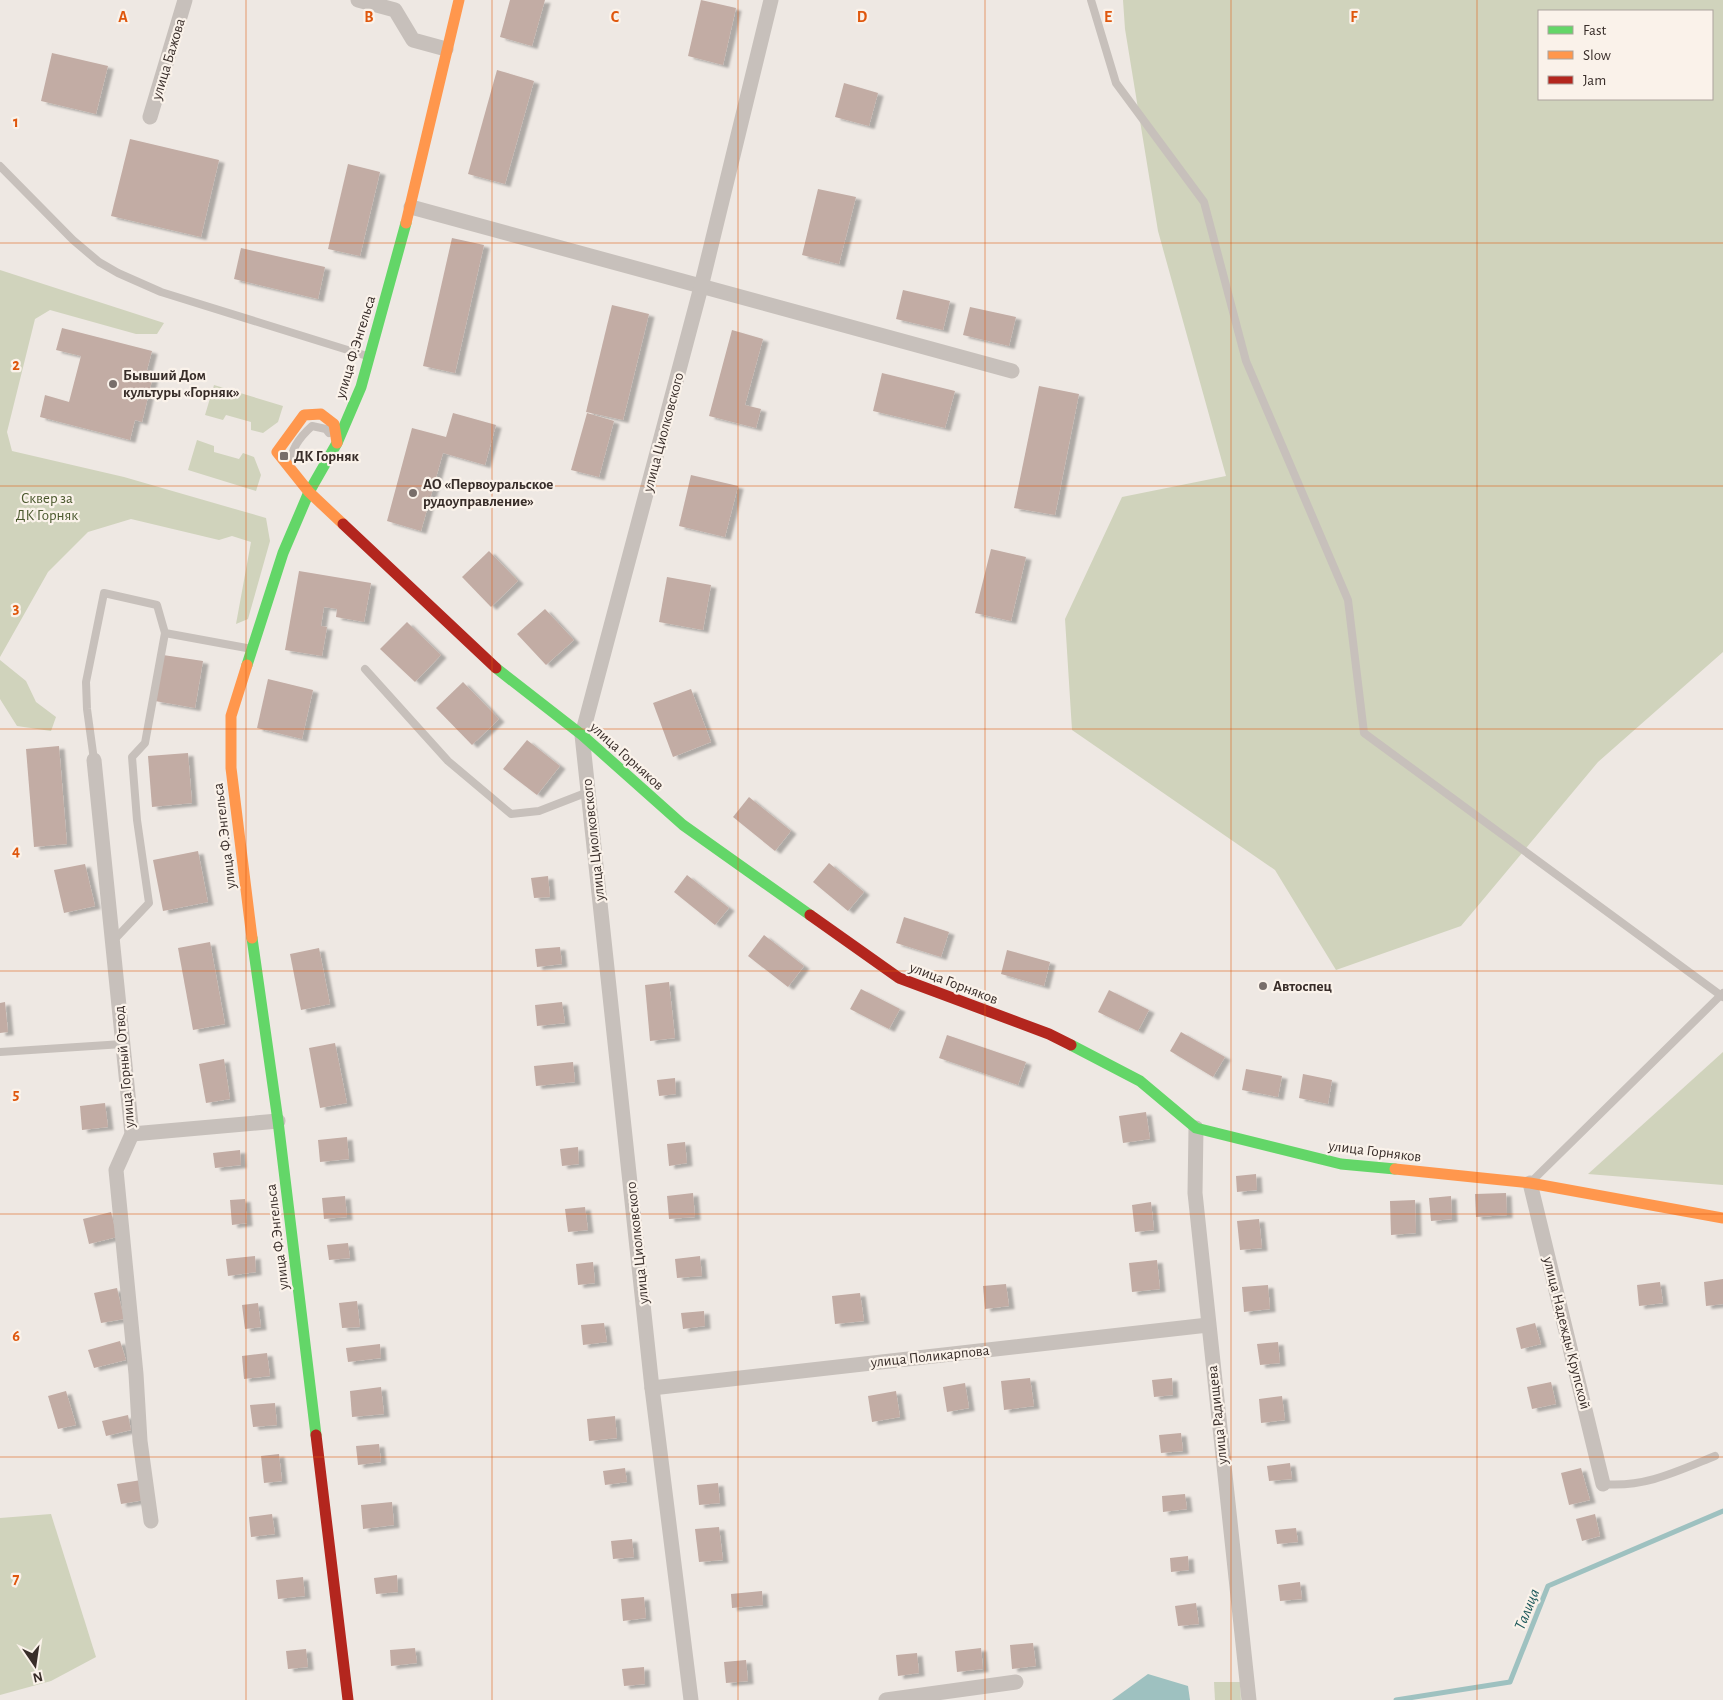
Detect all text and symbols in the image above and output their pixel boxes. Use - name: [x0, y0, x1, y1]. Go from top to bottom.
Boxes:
- text: A: [118, 9, 128, 25]
- text: B: [364, 9, 374, 25]
- text: C: [611, 9, 620, 25]
- text: D: [857, 9, 868, 25]
- text: E: [1104, 9, 1112, 25]
- text: F: [1350, 9, 1358, 25]
- legend: [1538, 10, 1713, 100]
- street label: улица Бажова: [149, 17, 188, 102]
- text: Fast: [1583, 23, 1607, 38]
- text: Slow: [1583, 48, 1611, 63]
- text: Jam: [1583, 73, 1606, 88]
- text: 1: [13, 114, 19, 130]
- street label: улица Ф.Энгельса: [332, 294, 378, 401]
- text: 2: [12, 357, 20, 373]
- place label: Бывший Дом культуры «Горняк»: [123, 368, 240, 400]
- street label: улица Циолковского: [640, 371, 687, 494]
- marker: Бывший Дом культуры «Горняк»: [107, 378, 119, 390]
- place label: ДК Горняк: [294, 449, 360, 464]
- marker: ДК Горняк: [278, 450, 290, 462]
- place label: АО «Первоуральское рудоуправление»: [423, 477, 553, 509]
- marker: АО «Первоуральское рудоуправление»: [407, 487, 419, 499]
- park label: Сквер за ДК Горняк: [16, 491, 78, 523]
- text: 3: [13, 600, 20, 616]
- street label: улица Горняков: [586, 719, 666, 793]
- street label: улица Циолковского: [580, 778, 607, 903]
- street label: улица Ф.Энгельса: [211, 782, 239, 891]
- text: 4: [12, 843, 20, 859]
- street label: улица Горняков: [907, 959, 1000, 1007]
- place label: Автоспец: [1273, 979, 1333, 994]
- marker: Автоспец: [1257, 980, 1269, 992]
- street label: улица Горный Отвод: [112, 1005, 137, 1130]
- text: 5: [13, 1086, 20, 1102]
- street label: улица Горняков: [1327, 1138, 1422, 1165]
- street label: улица Циолковского: [624, 1181, 651, 1306]
- street label: улица Ф.Энгельса: [264, 1183, 292, 1292]
- street label: улица Надежды Крупской: [1540, 1254, 1593, 1411]
- text: 6: [12, 1328, 20, 1344]
- street label: улица Поликарпова: [869, 1343, 990, 1370]
- street label: улица Радищева: [1205, 1364, 1230, 1466]
- text: 7: [13, 1571, 20, 1587]
- water label: Талица: [1512, 1586, 1542, 1632]
- north arrow: [10, 1640, 60, 1690]
- text: N: [31, 1669, 44, 1685]

